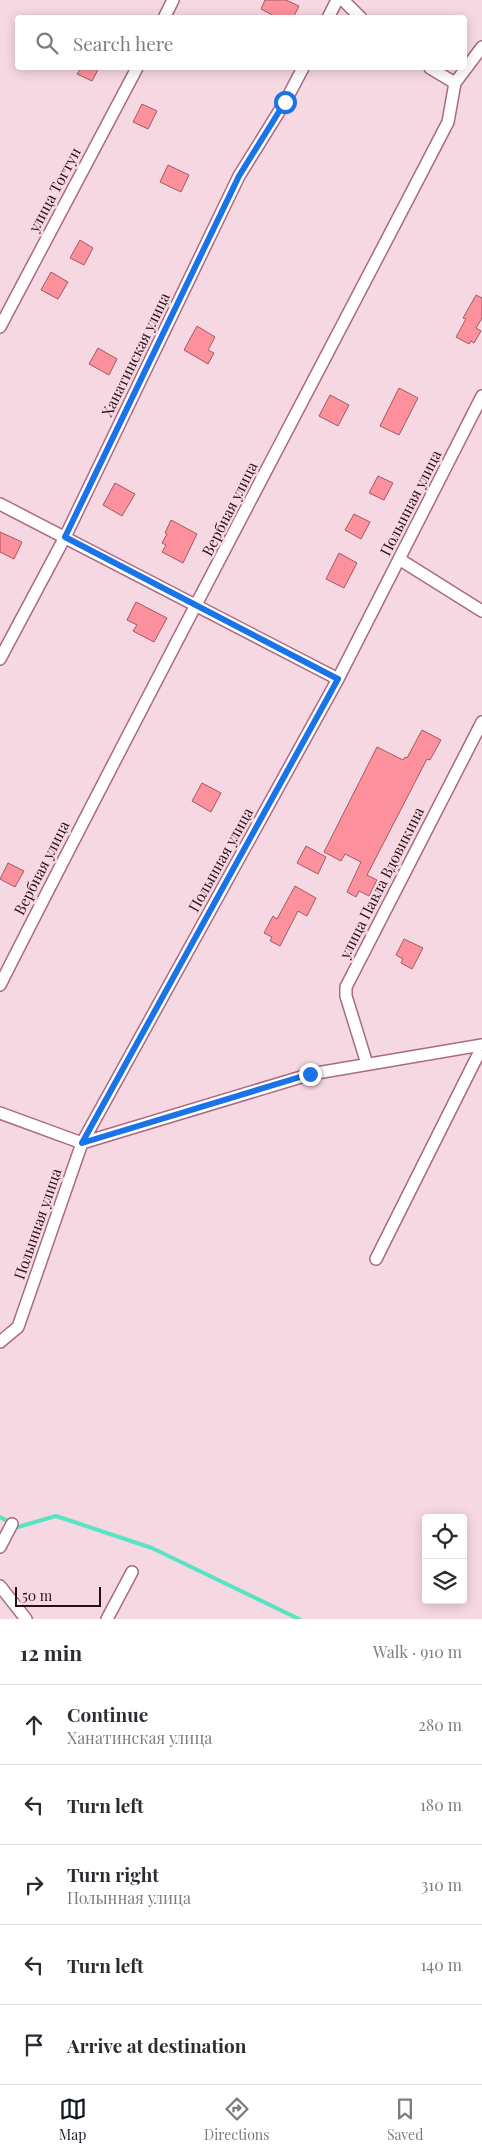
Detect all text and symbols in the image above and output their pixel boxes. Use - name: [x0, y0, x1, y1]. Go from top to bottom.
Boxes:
- search box: [15, 15, 467, 70]
- icon: search: [33, 29, 61, 57]
- text: Search here: [73, 30, 173, 56]
- route start: [274, 91, 297, 114]
- street label: улица Тогтун: [23, 144, 85, 236]
- street label: Ханатинская улица: [96, 289, 174, 420]
- street label: Полынная улица: [375, 446, 446, 559]
- street label: Вербная улица: [197, 458, 262, 559]
- street label: Полынная улица: [183, 803, 257, 915]
- street label: улица Павла Вдовикина: [334, 803, 428, 963]
- street label: Вербная улица: [9, 817, 74, 918]
- route end: [299, 1063, 322, 1086]
- street label: Полынная улица: [9, 1165, 66, 1282]
- map controls: [422, 1514, 467, 1604]
- button: locate: [422, 1514, 467, 1559]
- button: layers: [422, 1559, 467, 1604]
- scale bar: [15, 1584, 101, 1607]
- text: 50 m: [22, 1586, 52, 1605]
- text: 12 min: [20, 1638, 82, 1666]
- text: Walk · 910 m: [373, 1641, 462, 1662]
- text: Continue: [67, 1701, 148, 1727]
- icon: ahead: [20, 1711, 48, 1739]
- text: 280 m: [418, 1714, 462, 1735]
- text: Ханатинская улица: [67, 1727, 212, 1748]
- icon: left: [20, 1791, 48, 1819]
- text: Turn left: [67, 1792, 144, 1818]
- text: 180 m: [420, 1794, 462, 1815]
- text: Turn right: [67, 1861, 159, 1887]
- icon: right: [20, 1871, 48, 1899]
- text: 310 m: [421, 1874, 462, 1895]
- text: Полынная улица: [67, 1887, 191, 1908]
- icon: left: [20, 1951, 48, 1979]
- text: Turn left: [67, 1952, 144, 1978]
- text: 140 m: [420, 1954, 462, 1975]
- icon: arrive: [20, 2031, 48, 2059]
- text: Arrive at destination: [67, 2032, 247, 2058]
- tab: Map: [59, 2095, 87, 2144]
- tab: Directions: [204, 2095, 270, 2144]
- tab: Saved: [387, 2095, 423, 2144]

